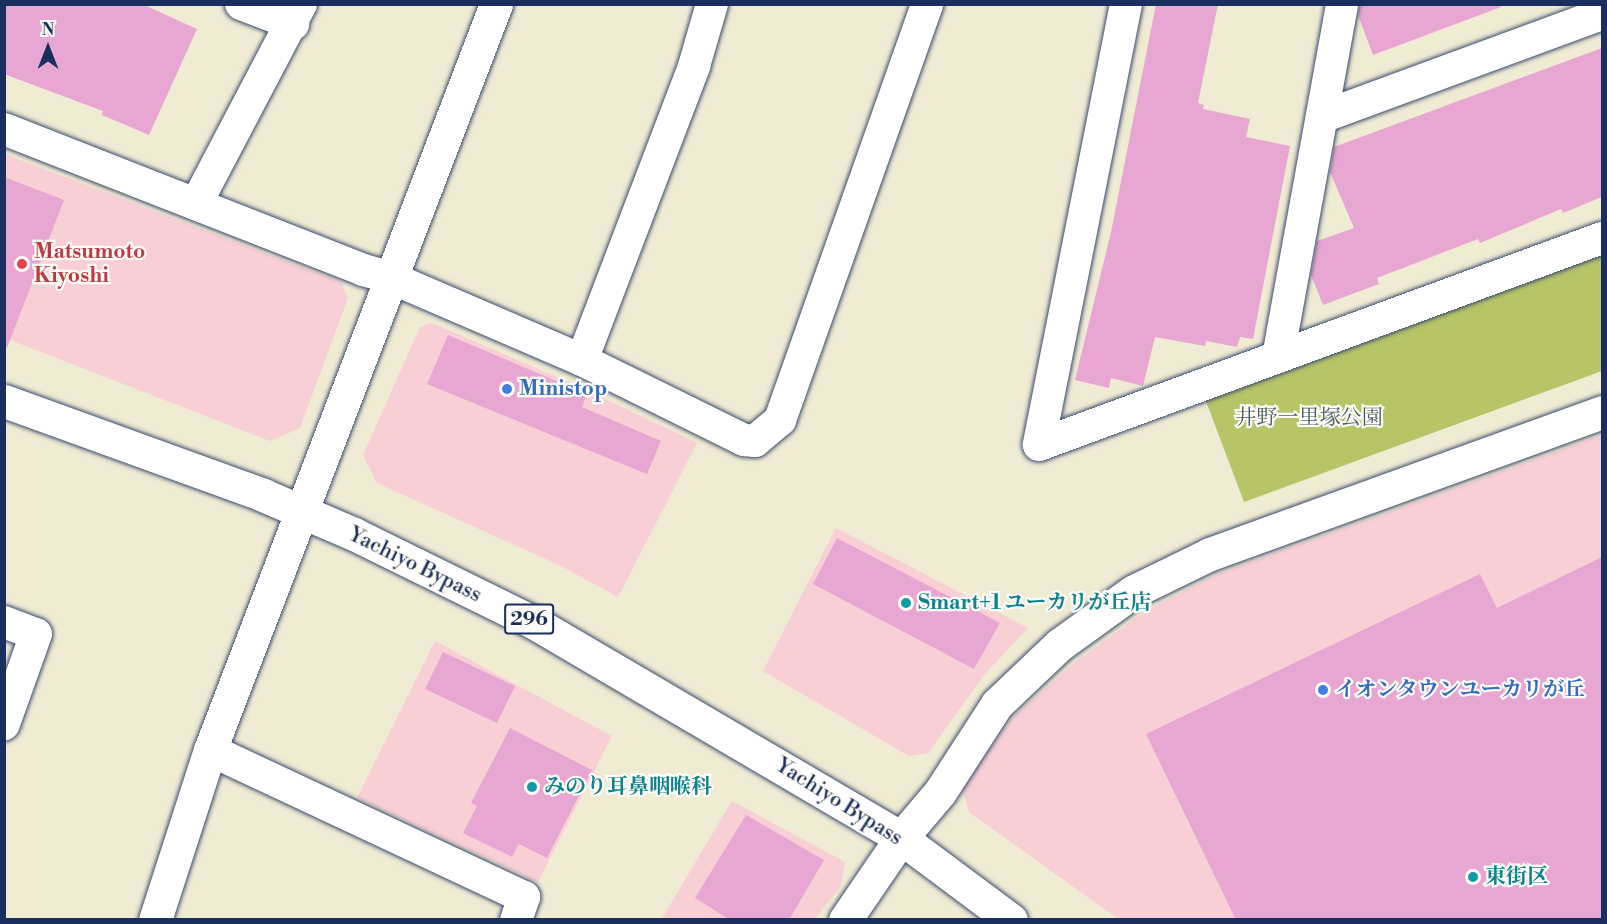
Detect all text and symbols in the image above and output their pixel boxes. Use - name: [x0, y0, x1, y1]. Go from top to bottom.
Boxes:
- north arrow: [18, 18, 78, 78]
- text: N: [42, 20, 54, 40]
- place label: Matsumoto Kiyoshi: [34, 239, 145, 289]
- marker: Matsumoto Kiyoshi: [15, 257, 29, 271]
- place label: Ministop: [519, 376, 607, 402]
- marker: Ministop: [500, 382, 514, 396]
- park label: 井野一里塚公園: [1236, 405, 1382, 431]
- street label: Yachiyo Bypass: [344, 522, 486, 608]
- place label: Smart+1 ユーカリが丘店: [918, 590, 1152, 616]
- marker: Smart+1 ユーカリが丘店: [899, 596, 913, 610]
- road number: 296: [504, 602, 554, 636]
- place label: イオンタウンユーカリが丘: [1335, 677, 1587, 703]
- marker: イオンタウンユーカリが丘: [1316, 683, 1330, 697]
- street label: Yachiyo Bypass: [771, 753, 907, 851]
- place label: みのり耳鼻咽喉科: [544, 774, 712, 800]
- marker: みのり耳鼻咽喉科: [525, 780, 539, 794]
- place label: 東街区: [1485, 864, 1548, 890]
- marker: 東街区: [1466, 870, 1480, 884]

